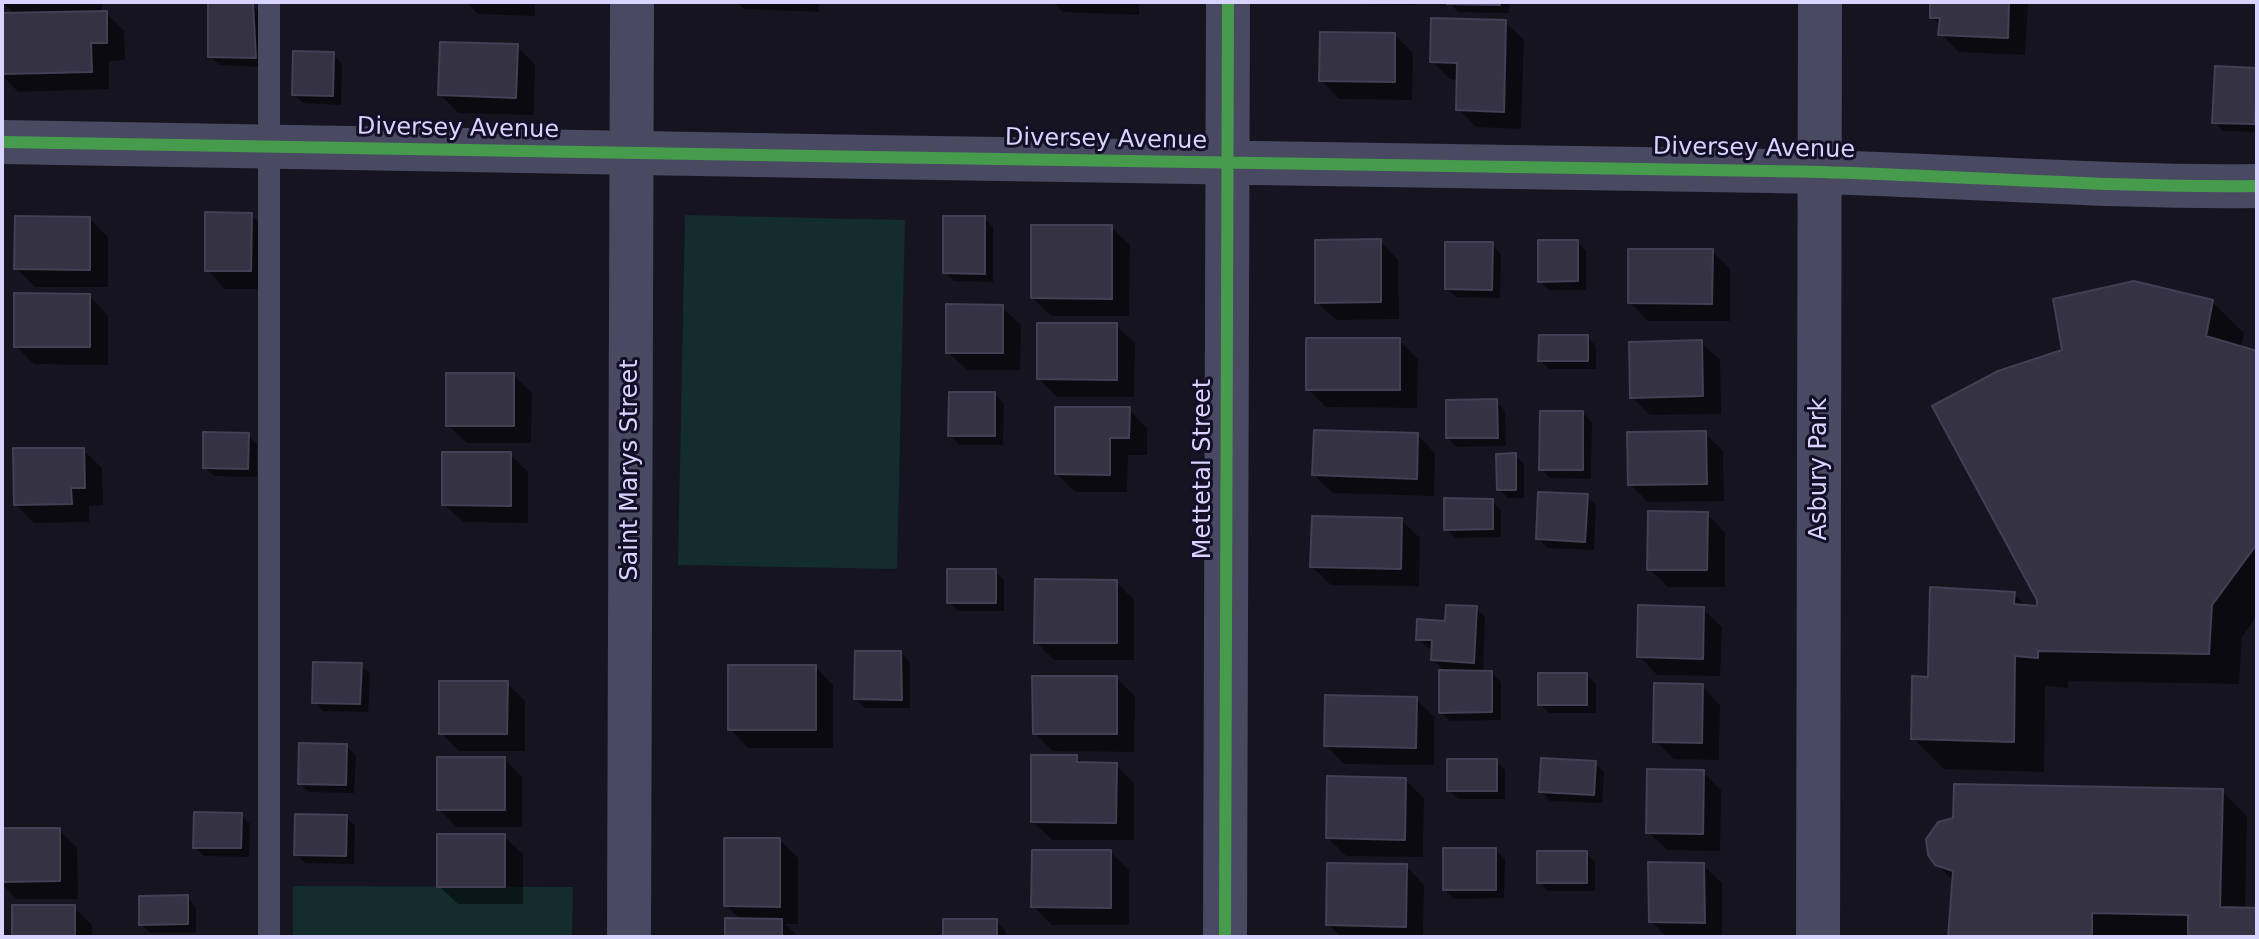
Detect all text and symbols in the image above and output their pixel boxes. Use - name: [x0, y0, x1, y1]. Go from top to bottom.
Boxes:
- street label: Diversey Avenue: [357, 113, 559, 145]
- street label: Diversey Avenue: [1005, 124, 1207, 156]
- street label: Diversey Avenue: [1653, 133, 1855, 165]
- street label: Saint Marys Street: [617, 359, 645, 581]
- street label: Mettetal Street: [1190, 379, 1218, 559]
- street label: Asbury Park: [1806, 398, 1834, 540]

